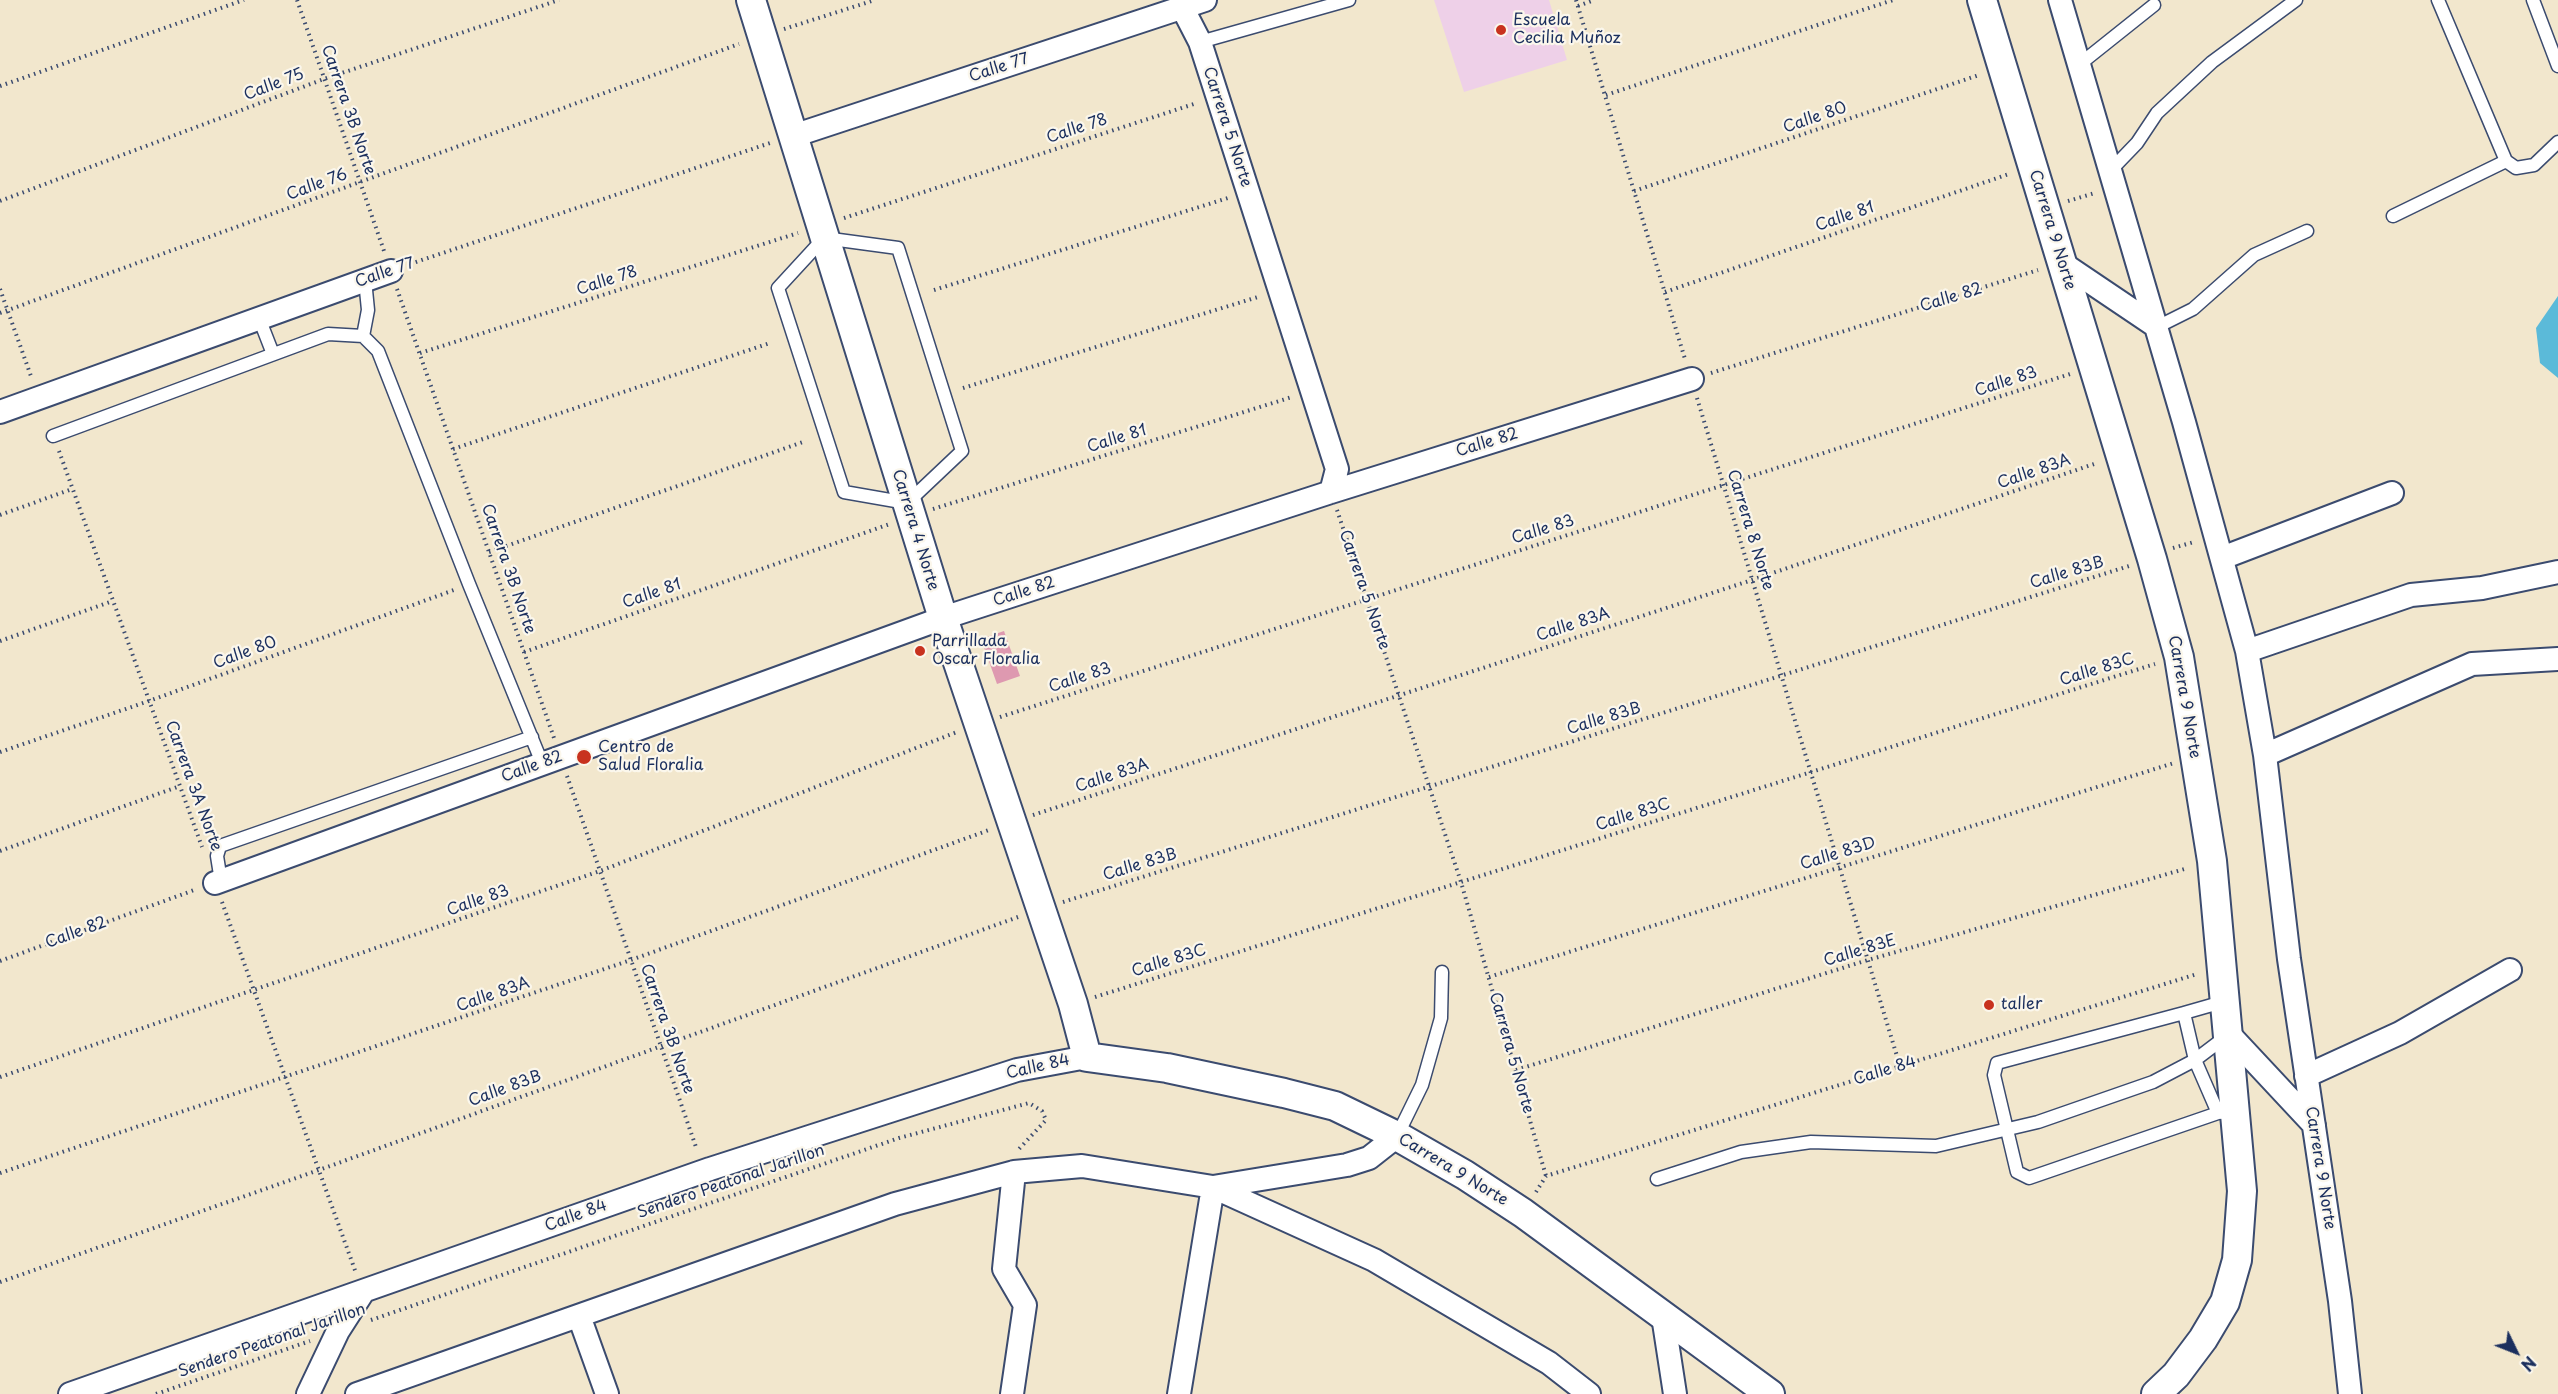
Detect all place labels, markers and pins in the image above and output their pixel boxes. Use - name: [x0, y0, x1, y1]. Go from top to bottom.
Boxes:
- place label: Escuela Cecilia Muñoz: [1513, 11, 1621, 49]
- marker: Escuela Cecilia Muñoz: [1494, 23, 1508, 37]
- place label: Parrillada Oscar Floralia: [932, 632, 1040, 670]
- marker: Parrillada Oscar Floralia: [913, 644, 927, 658]
- place label: Centro de Salud Floralia: [598, 738, 704, 776]
- marker: Centro de Salud Floralia: [575, 748, 593, 766]
- place label: taller: [2001, 995, 2042, 1015]
- marker: taller: [1982, 998, 1996, 1012]

